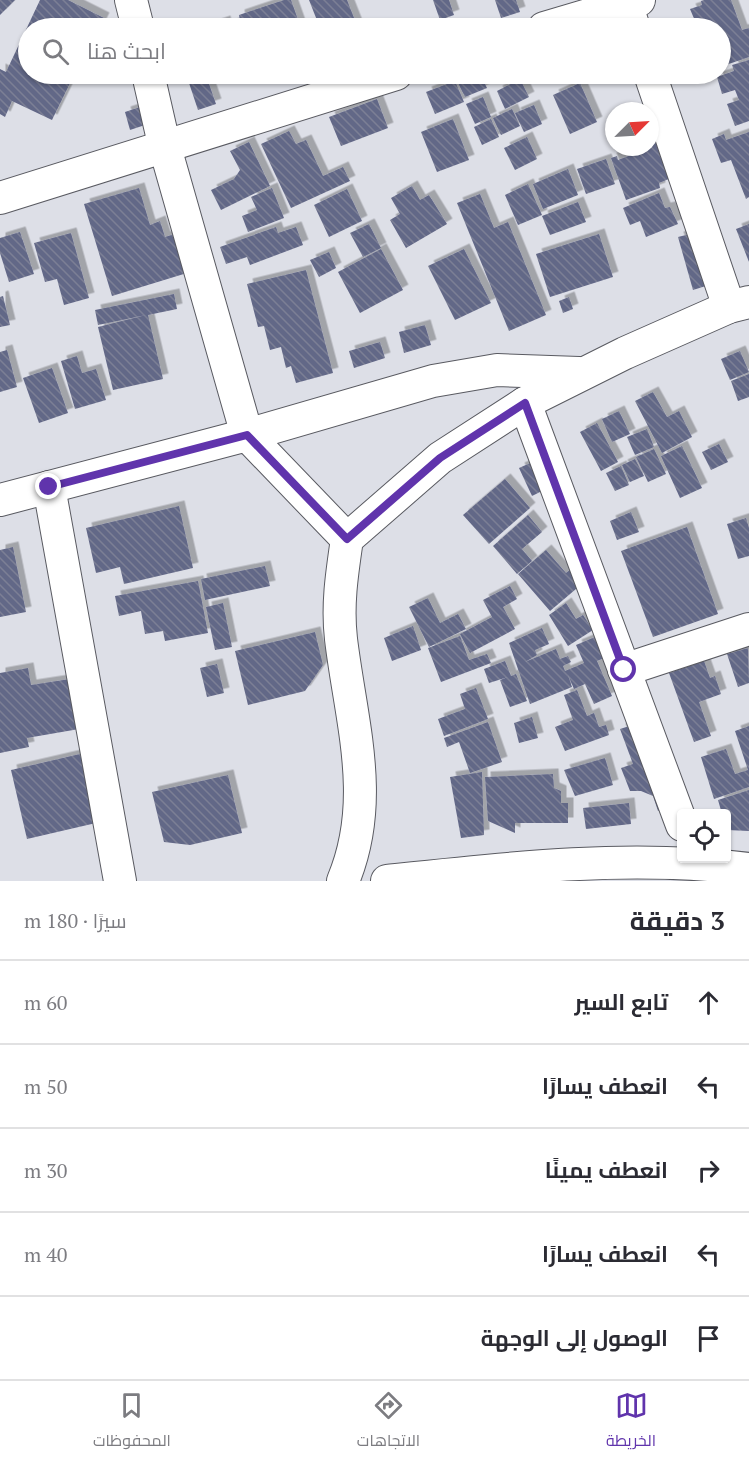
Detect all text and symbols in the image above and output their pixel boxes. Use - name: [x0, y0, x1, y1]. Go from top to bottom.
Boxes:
- search box: [18, 18, 731, 84]
- icon: search: [39, 35, 72, 68]
- text: ابحث هنا: [87, 36, 166, 65]
- north arrow: [605, 102, 659, 156]
- route end: [35, 473, 61, 499]
- route start: [610, 656, 636, 682]
- map controls: [677, 809, 731, 863]
- button: locate: [677, 809, 731, 863]
- text: 3 دقيقة: [630, 903, 725, 937]
- text: سيرًا · 180 m: [24, 907, 126, 934]
- icon: ahead: [692, 986, 725, 1019]
- text: تابع السير: [575, 987, 668, 1016]
- text: 60 m: [24, 989, 67, 1016]
- icon: left: [692, 1070, 725, 1103]
- text: انعطف يسارًا: [542, 1071, 668, 1100]
- text: 50 m: [24, 1073, 67, 1100]
- icon: right: [692, 1154, 725, 1187]
- text: انعطف يمينًا: [545, 1155, 668, 1184]
- text: 30 m: [24, 1157, 67, 1184]
- icon: left: [692, 1238, 725, 1271]
- text: انعطف يسارًا: [542, 1239, 668, 1268]
- text: 40 m: [24, 1241, 67, 1268]
- icon: arrive: [692, 1322, 725, 1355]
- text: الوصول إلى الوجهة: [481, 1323, 668, 1352]
- tab: المحفوظات: [93, 1389, 171, 1455]
- tab: الاتجاهات: [357, 1389, 420, 1455]
- tab: الخريطة: [606, 1389, 656, 1455]

